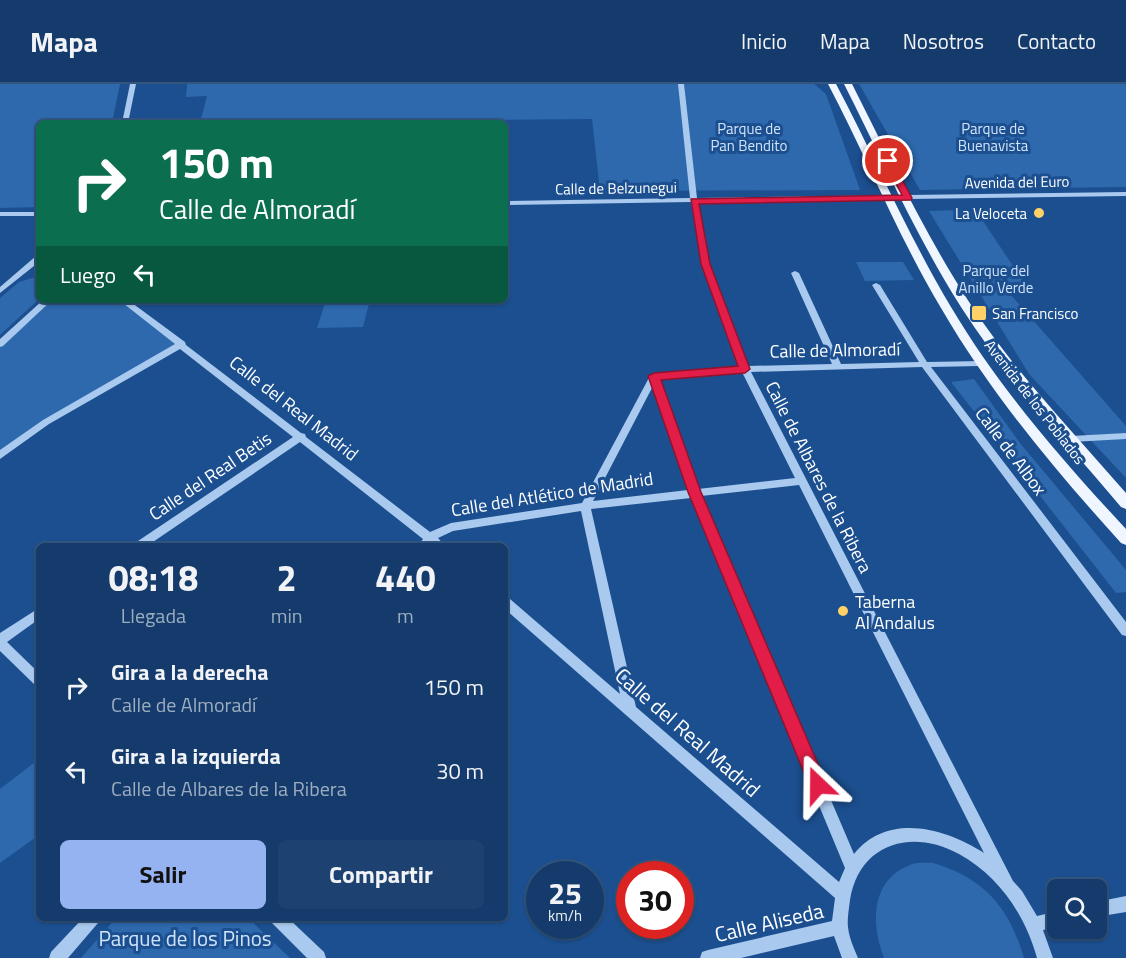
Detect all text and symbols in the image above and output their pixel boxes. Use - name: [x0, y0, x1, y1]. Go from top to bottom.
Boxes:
- text: Mapa: [30, 20, 98, 63]
- text: Inicio: [741, 25, 787, 57]
- text: Mapa: [820, 25, 870, 57]
- text: Nosotros: [903, 25, 984, 57]
- text: Contacto: [1017, 25, 1096, 57]
- park label: Parque de Pan Bendito: [711, 117, 788, 157]
- park label: Parque de Buenavista: [958, 117, 1029, 157]
- text: 150 m: [159, 130, 274, 194]
- pin: [862, 135, 913, 186]
- icon: right: [60, 144, 138, 222]
- icon: arrive: [871, 144, 904, 177]
- street label: Avenida del Euro: [964, 170, 1070, 194]
- street label: Calle de Belzunegui: [555, 175, 677, 201]
- text: Calle de Almoradí: [159, 188, 355, 229]
- place label: La Veloceta: [955, 202, 1027, 225]
- marker: La Veloceta: [1032, 206, 1046, 220]
- text: Luego: [60, 258, 116, 292]
- icon: left: [128, 258, 161, 291]
- park label: Parque del Anillo Verde: [959, 259, 1033, 299]
- place label: San Francisco: [992, 302, 1079, 325]
- marker: San Francisco: [970, 304, 988, 322]
- street label: Calle de Almoradí: [769, 335, 903, 365]
- street label: Avenida de los Poblados: [979, 335, 1091, 469]
- street label: Calle del Real Madrid: [224, 349, 364, 467]
- street label: Calle de Albares de la Ribera: [759, 376, 879, 578]
- street label: Calle de Albox: [969, 401, 1053, 501]
- street label: Calle del Real Betis: [143, 425, 277, 527]
- street label: Calle del Atlético de Madrid: [449, 465, 655, 523]
- text: 08:18: [108, 550, 198, 605]
- text: 2: [277, 550, 297, 605]
- text: 440: [375, 550, 436, 605]
- place label: Taberna Al Andalus: [855, 588, 935, 636]
- text: Llegada: [121, 600, 186, 631]
- text: min: [271, 600, 303, 631]
- text: m: [397, 600, 414, 631]
- marker: Taberna Al Andalus: [836, 604, 850, 618]
- text: Gira a la derecha: [111, 655, 268, 689]
- street label: Calle del Real Madrid: [608, 660, 768, 804]
- text: 150 m: [424, 670, 484, 704]
- icon: right: [60, 671, 93, 704]
- text: Calle de Almoradí: [111, 689, 256, 720]
- text: Gira a la izquierda: [111, 739, 281, 773]
- position arrow: [786, 753, 850, 817]
- text: 30 m: [436, 754, 484, 788]
- icon: left: [60, 755, 93, 788]
- text: Calle de Albares de la Ribera: [111, 773, 347, 804]
- button: Salir: [60, 840, 266, 909]
- button: Compartir: [278, 840, 484, 909]
- speed limit sign: 30: [616, 861, 694, 939]
- text: 25: [548, 870, 582, 916]
- map controls: [1047, 879, 1107, 939]
- button: search: [1047, 879, 1107, 939]
- street label: Calle Aliseda: [711, 894, 827, 950]
- text: km/h: [548, 904, 582, 927]
- park label: Parque de los Pinos: [98, 922, 272, 954]

